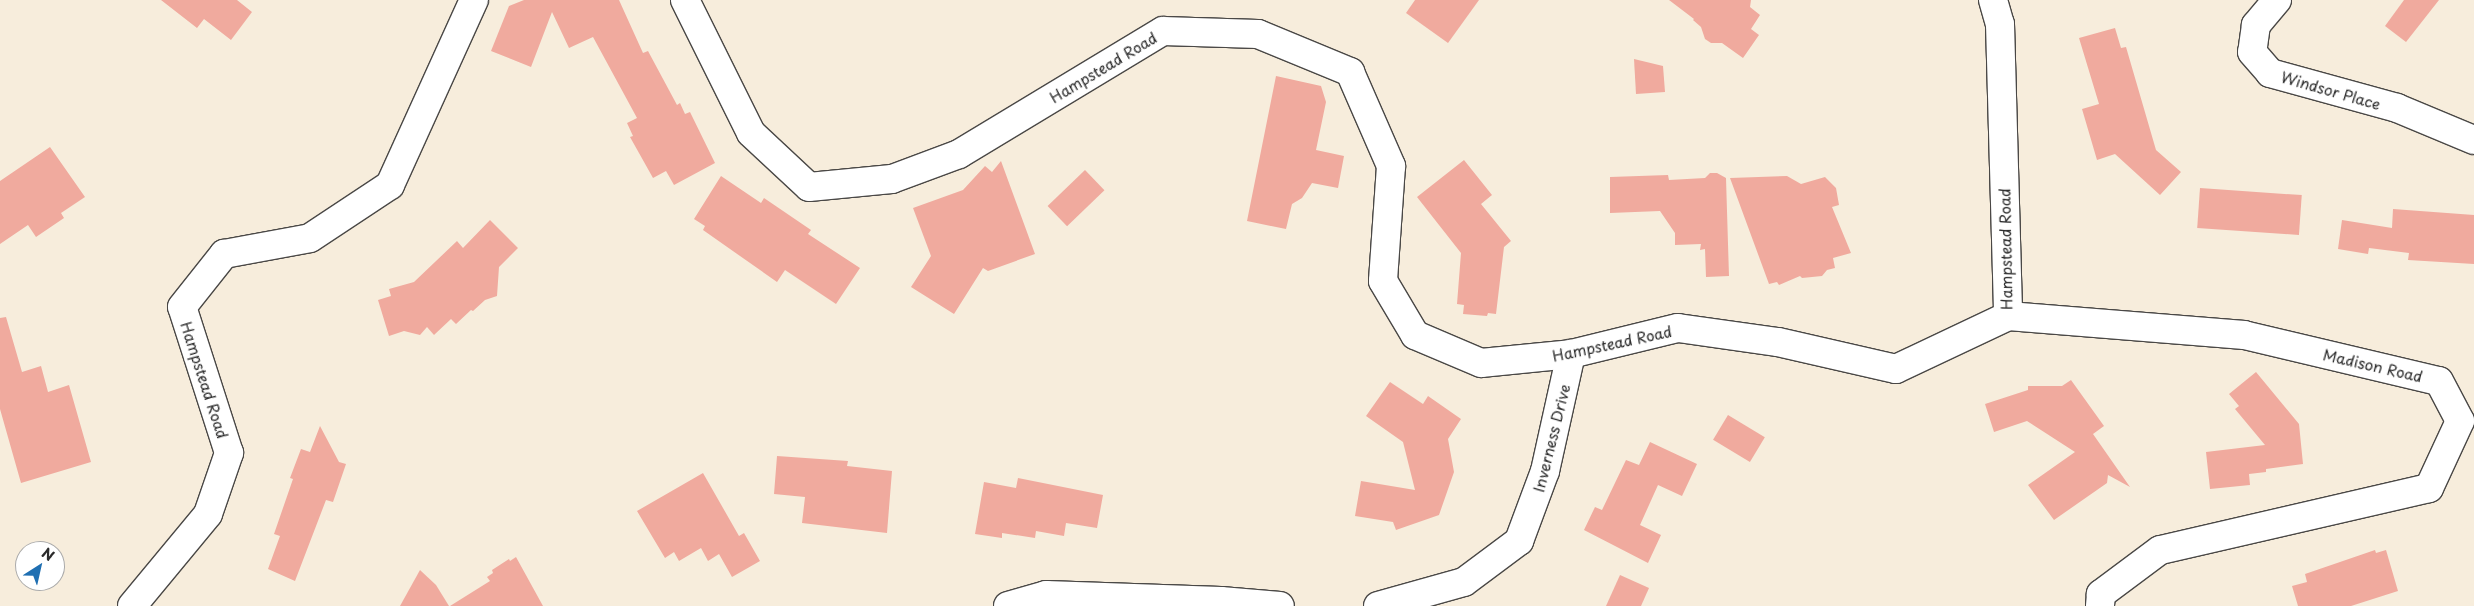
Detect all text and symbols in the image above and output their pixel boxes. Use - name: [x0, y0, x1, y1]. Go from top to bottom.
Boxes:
- street label: Hampstead Road: [1046, 28, 1160, 106]
- street label: Windsor Place: [2279, 67, 2383, 113]
- street label: Hampstead Road: [1995, 188, 2015, 310]
- street label: Hampstead Road: [178, 319, 232, 441]
- street label: Hampstead Road: [1550, 321, 1674, 365]
- street label: Madison Road: [2322, 345, 2424, 385]
- street label: Inverness Drive: [1529, 382, 1573, 494]
- north arrow: [15, 541, 65, 591]
- text: N: [38, 542, 59, 566]

